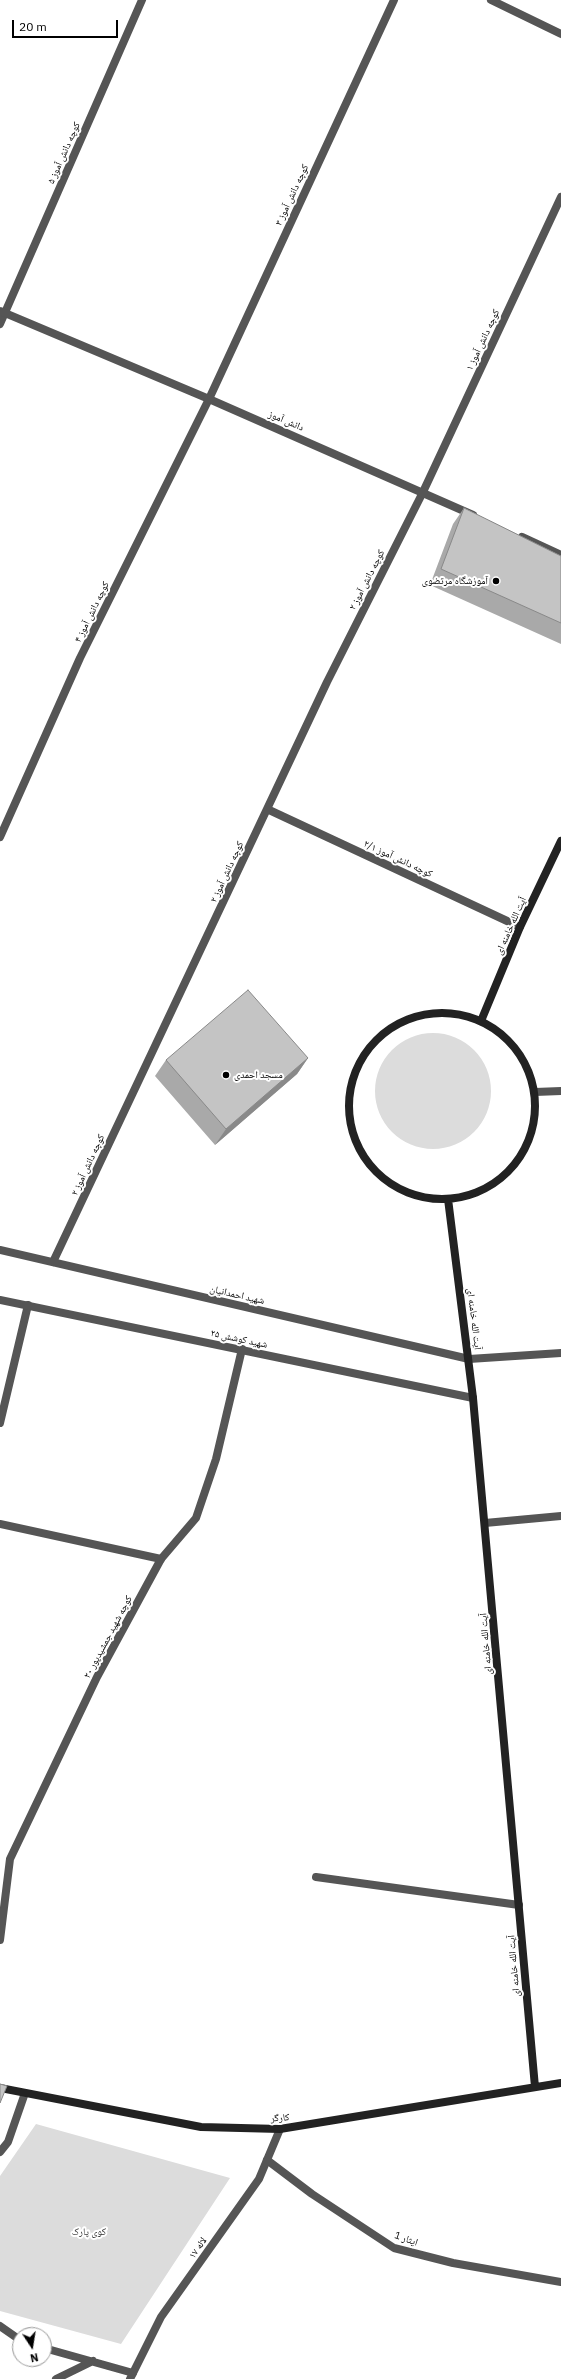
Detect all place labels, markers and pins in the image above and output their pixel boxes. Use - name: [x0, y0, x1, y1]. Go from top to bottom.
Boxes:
- place label: آموزشگاه مرتضوی: [422, 575, 488, 587]
- marker: آموزشگاه مرتضوی: [491, 576, 501, 586]
- place label: مسجد احمدی: [234, 1069, 283, 1081]
- marker: مسجد احمدی: [221, 1070, 231, 1080]

